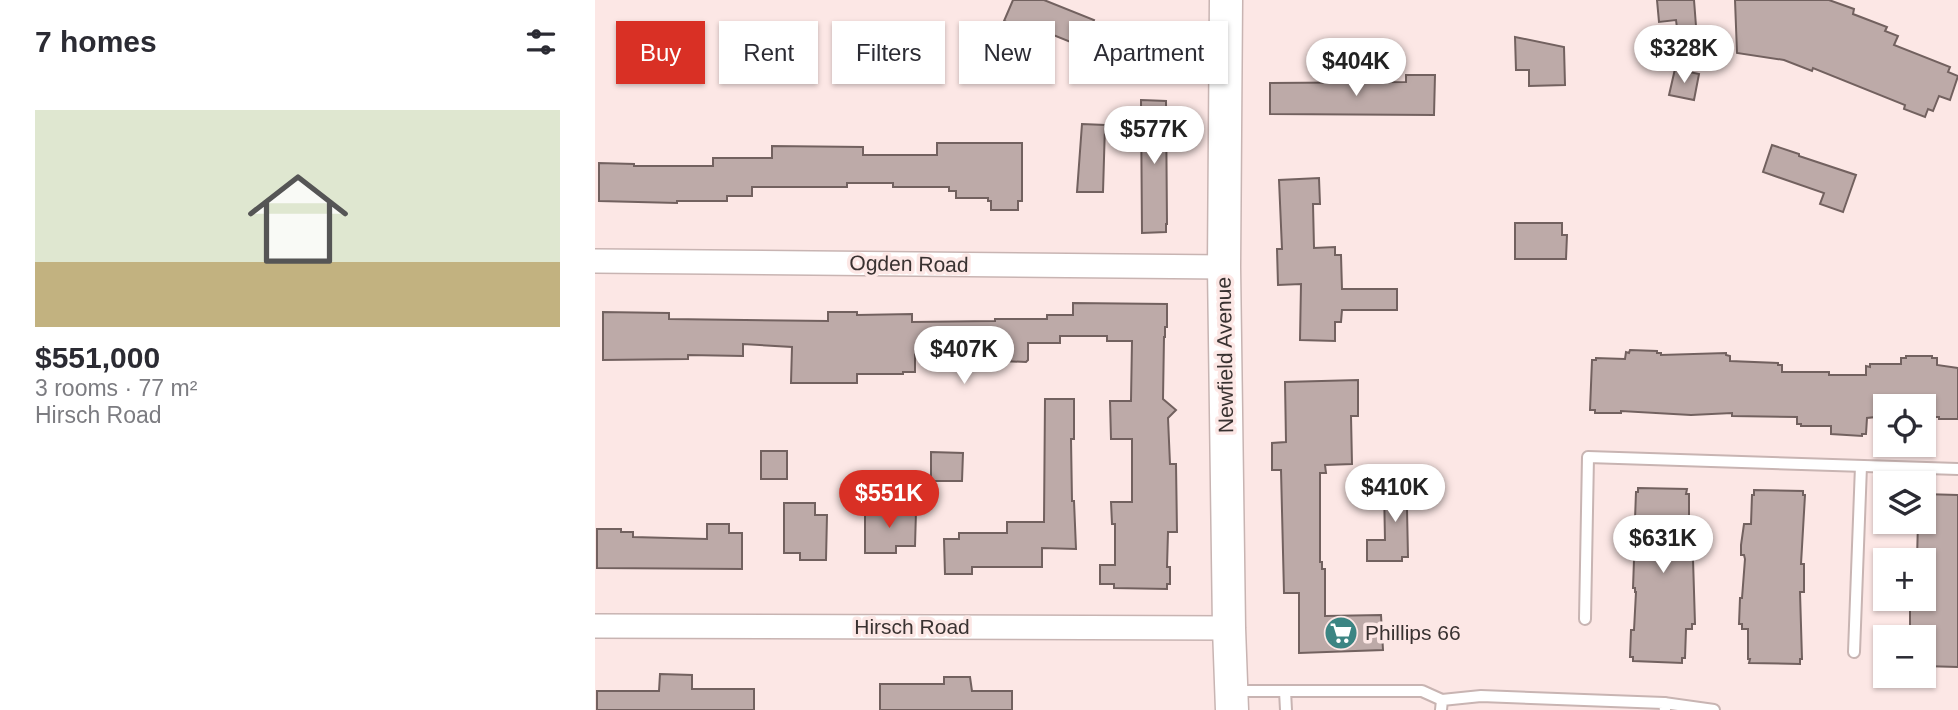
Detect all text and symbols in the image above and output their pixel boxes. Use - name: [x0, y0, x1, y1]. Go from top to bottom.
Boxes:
- chip: Buy: [616, 21, 705, 84]
- chip: Rent: [719, 21, 818, 84]
- chip: Filters: [832, 21, 945, 84]
- chip: New: [959, 21, 1055, 84]
- chip: Apartment: [1069, 21, 1228, 84]
- icon: filters: [522, 23, 560, 61]
- text: 7 homes: [35, 25, 157, 58]
- pin: $328K: [1635, 25, 1733, 85]
- text: $328K: [1650, 35, 1718, 61]
- pin: $404K: [1307, 38, 1405, 98]
- text: $404K: [1322, 48, 1390, 74]
- pin: $577K: [1105, 106, 1203, 166]
- text: $577K: [1120, 116, 1188, 142]
- icon: home: [235, 156, 361, 282]
- street label: Ogden Road: [849, 251, 969, 276]
- street label: Newfield Avenue: [1212, 277, 1237, 433]
- pin: $407K: [915, 326, 1013, 386]
- text: $407K: [930, 336, 998, 362]
- text: $551,000: [35, 341, 160, 374]
- text: 3 rooms · 77 m²: [35, 375, 197, 401]
- map controls: [1873, 394, 1936, 688]
- button: locate: [1873, 394, 1936, 457]
- text: Hirsch Road: [35, 402, 162, 428]
- pin: $410K: [1346, 464, 1444, 524]
- pin: $551K: [840, 470, 938, 530]
- button: layers: [1873, 471, 1936, 534]
- text: $410K: [1361, 474, 1429, 500]
- text: $551K: [855, 480, 923, 506]
- pin: $631K: [1614, 516, 1712, 575]
- text: $631K: [1629, 525, 1697, 551]
- button: +: [1873, 548, 1936, 611]
- supermarket icon: Phillips 66: [1322, 614, 1360, 652]
- street label: Hirsch Road: [854, 615, 970, 638]
- place label: Phillips 66: [1365, 621, 1461, 644]
- button: −: [1873, 625, 1936, 688]

